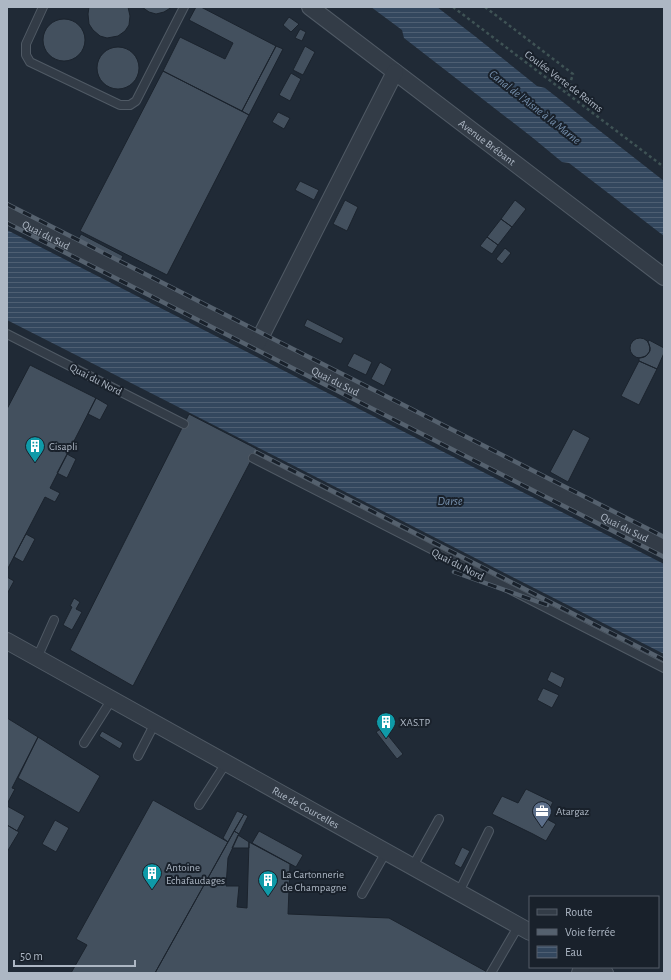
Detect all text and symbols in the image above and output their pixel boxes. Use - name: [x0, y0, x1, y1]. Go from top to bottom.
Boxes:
- street label: Coulée Verte de Reims: [523, 49, 605, 114]
- water label: Canal de l'Aisne à la Marne: [487, 68, 583, 147]
- street label: Avenue Brébant: [457, 118, 518, 168]
- street label: Quai du Sud: [20, 219, 72, 252]
- street label: Quai du Nord: [68, 362, 124, 397]
- street label: Quai du Sud: [310, 365, 361, 398]
- building icon: Cisapli: [24, 435, 46, 463]
- place label: Cisapli: [49, 441, 78, 452]
- water label: Darse: [438, 495, 463, 507]
- street label: Quai du Sud: [599, 511, 650, 544]
- street label: Quai du Nord: [430, 547, 486, 582]
- building icon: XAS.TP: [375, 711, 397, 739]
- place label: XAS.TP: [400, 717, 430, 728]
- street label: Rue de Courcelles: [270, 785, 341, 831]
- office icon: Atargaz: [531, 800, 553, 828]
- place label: Atargaz: [556, 806, 589, 817]
- building icon: Antoine Echafaudages: [141, 862, 163, 890]
- place label: Antoine Echafaudages: [166, 862, 225, 886]
- building icon: La Cartonnerie de Champagne: [257, 869, 279, 897]
- place label: La Cartonnerie de Champagne: [282, 869, 347, 893]
- legend: [529, 896, 659, 968]
- text: Route: [565, 906, 592, 918]
- text: Voie ferrée: [565, 926, 615, 938]
- scale bar: [14, 942, 135, 968]
- text: Eau: [565, 946, 582, 958]
- text: 50 m: [20, 950, 43, 962]

